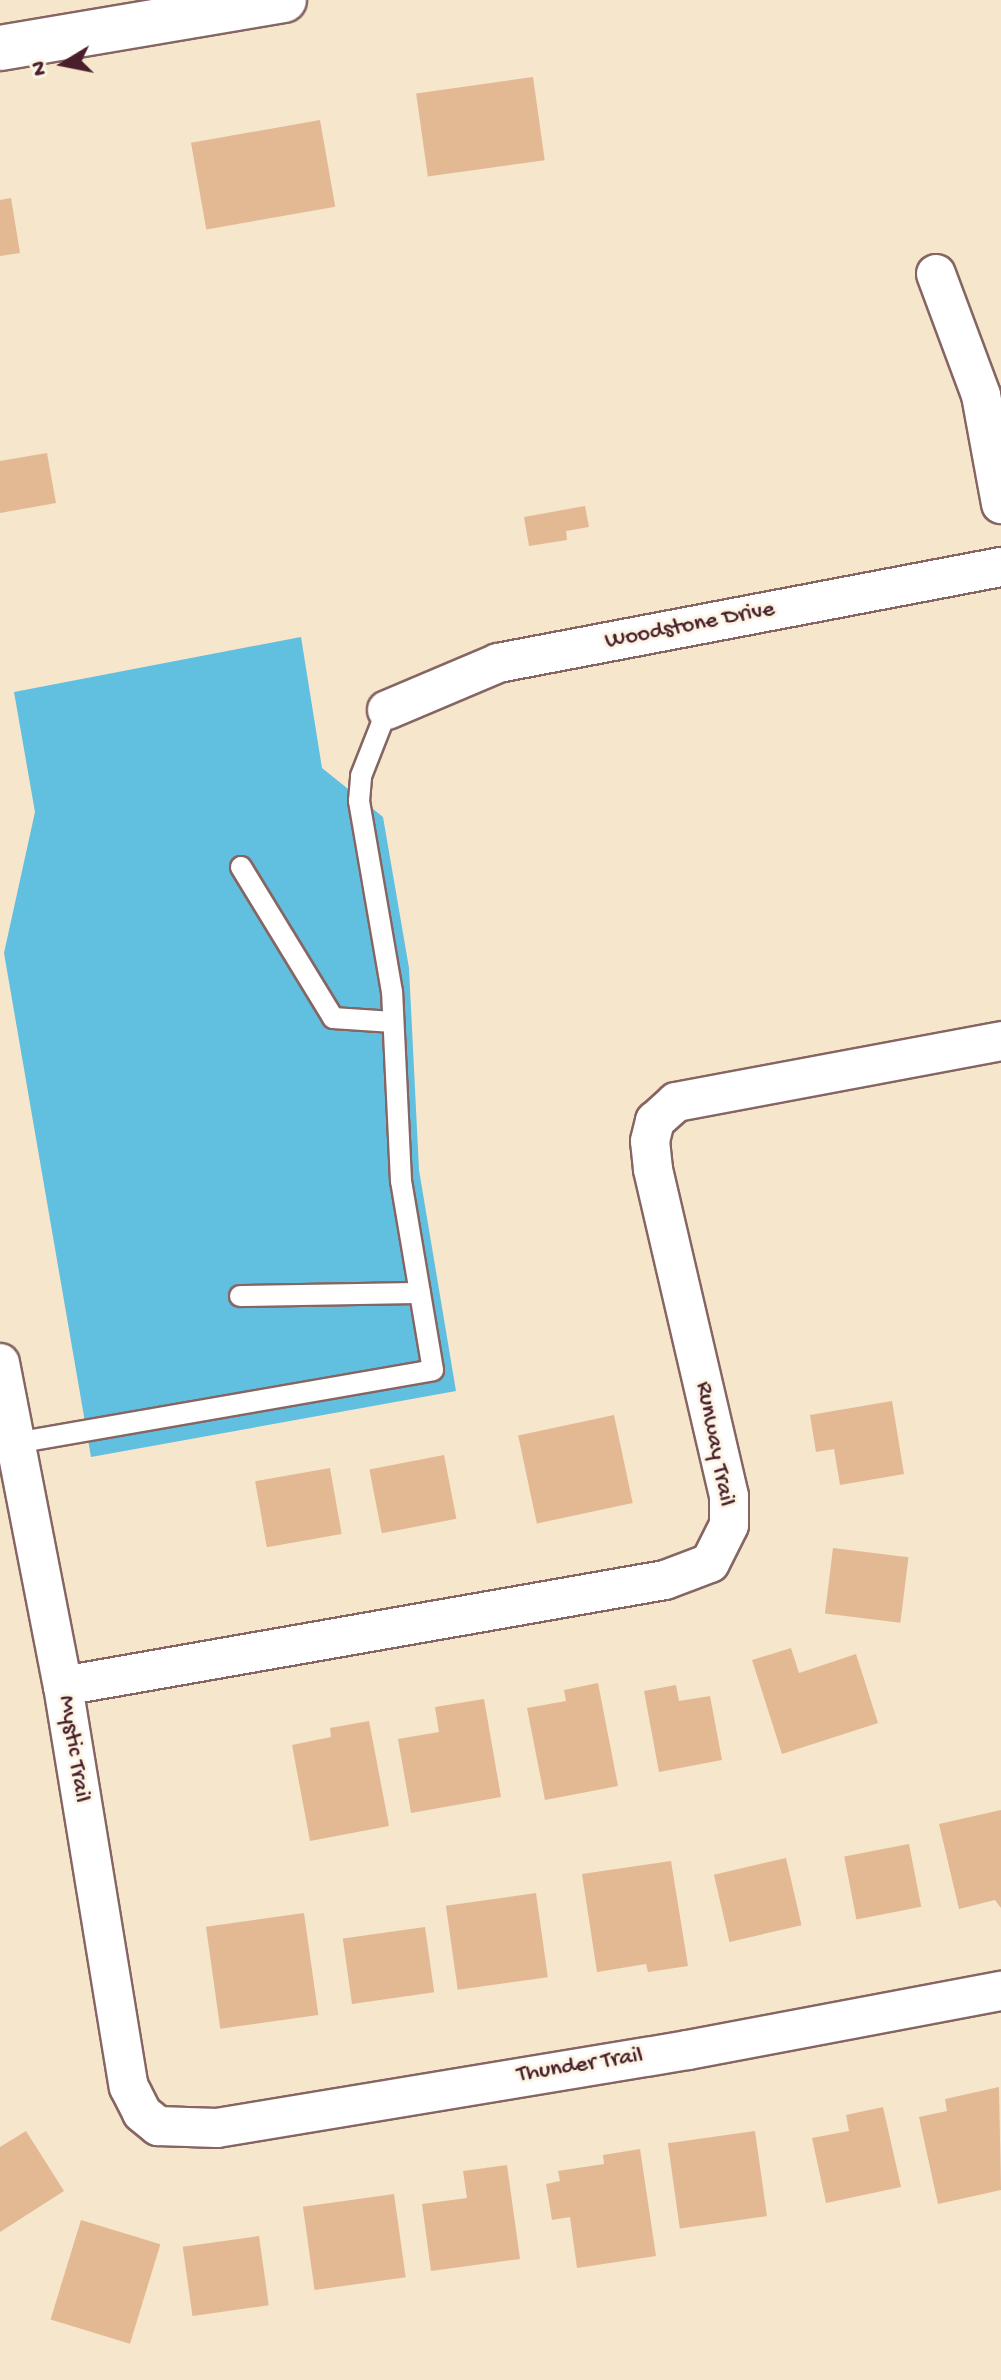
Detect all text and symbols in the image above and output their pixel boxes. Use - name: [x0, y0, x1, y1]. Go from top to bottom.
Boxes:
- north arrow: [24, 24, 104, 104]
- text: N: [26, 59, 54, 78]
- street label: Woodstone Drive: [603, 595, 777, 657]
- street label: Runway Trail: [688, 1379, 740, 1509]
- street label: Mystic Trail: [50, 1694, 96, 1804]
- street label: Thunder Trail: [515, 2042, 645, 2090]

